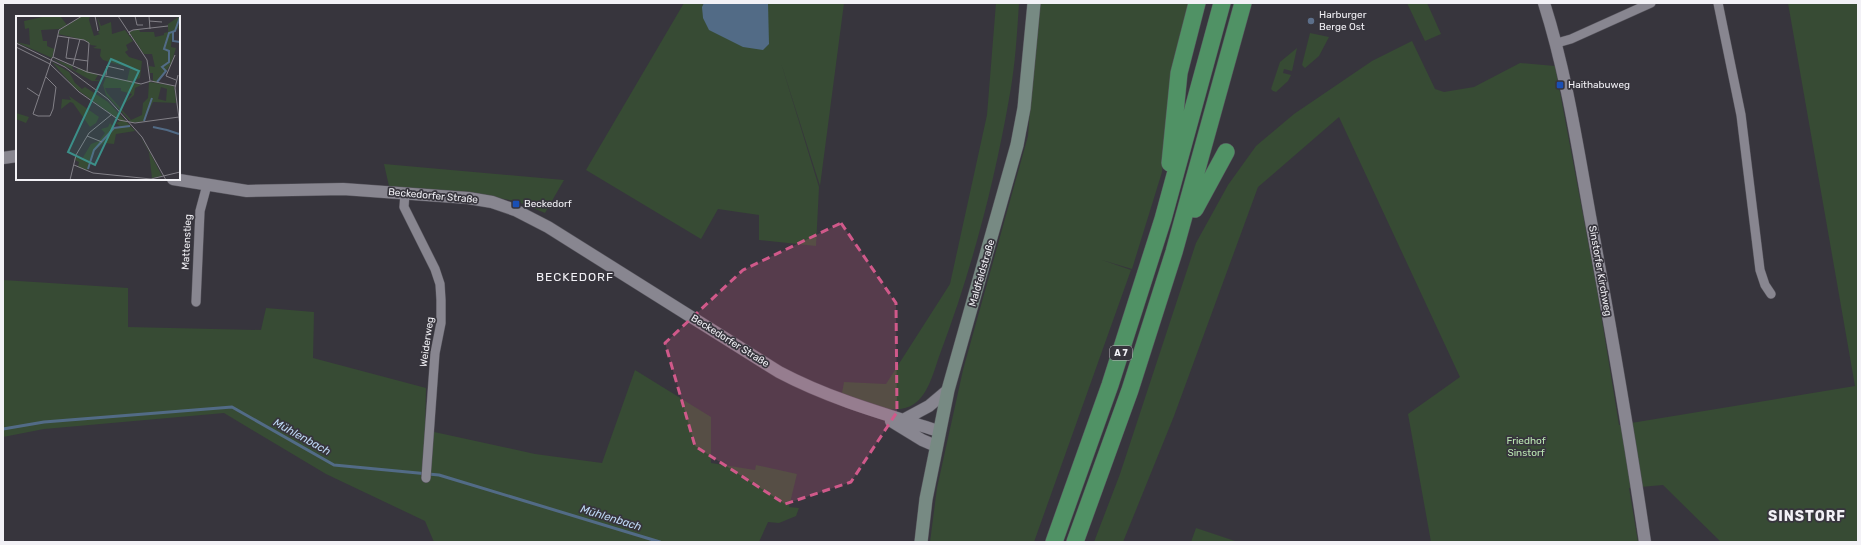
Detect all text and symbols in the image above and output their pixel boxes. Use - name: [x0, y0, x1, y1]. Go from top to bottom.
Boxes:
- place label: Harburger Berge Ost: [1319, 9, 1367, 33]
- inset map: [16, 16, 180, 180]
- marker: Harburger Berge Ost: [1306, 16, 1316, 26]
- place label: Haithabuweg: [1568, 79, 1630, 91]
- marker: Haithabuweg: [1555, 80, 1565, 90]
- street label: Beckedorfer Straße: [388, 186, 479, 206]
- place label: Beckedorf: [524, 198, 572, 210]
- marker: Beckedorf: [511, 199, 521, 209]
- street label: Mattenstieg: [180, 214, 194, 270]
- street label: Sinstorfer Kirchweg: [1586, 225, 1614, 317]
- street label: Maldfeldstraße: [967, 238, 997, 308]
- district label: BECKEDORF: [536, 270, 614, 284]
- street label: Beckedorfer Straße: [689, 312, 772, 370]
- street label: Weiderweg: [418, 316, 436, 368]
- road number: A 7: [1110, 346, 1132, 360]
- water label: Mühlenbach: [271, 416, 333, 458]
- park label: Friedhof Sinstorf: [1506, 435, 1546, 459]
- water label: Mühlenbach: [579, 503, 643, 534]
- district label: SINSTORF: [1768, 508, 1846, 525]

